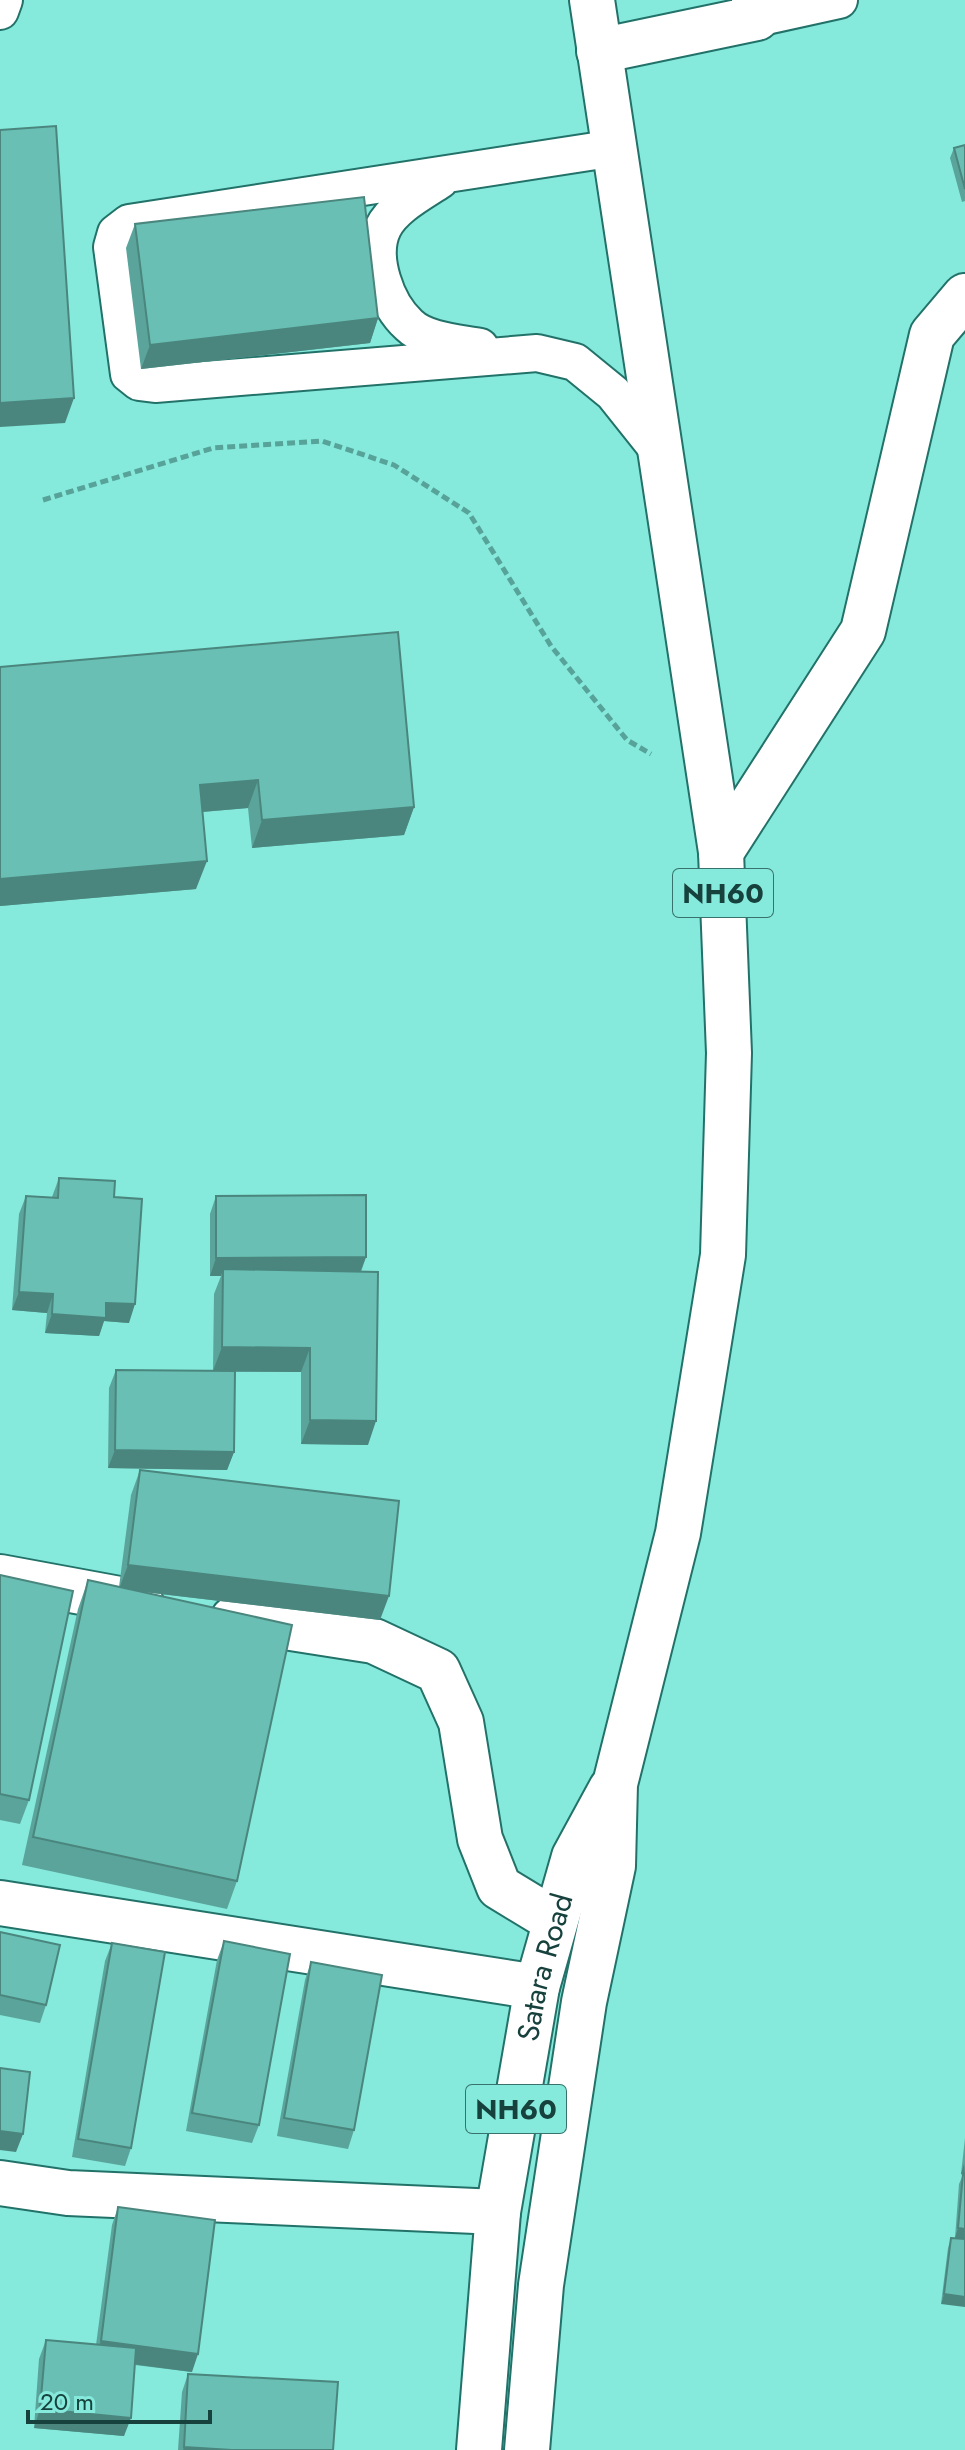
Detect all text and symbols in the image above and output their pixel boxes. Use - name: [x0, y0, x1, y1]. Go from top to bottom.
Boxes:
- road number: NH60: [673, 869, 773, 917]
- street label: Satara Road: [506, 1888, 584, 2044]
- road number: NH60: [466, 2085, 566, 2133]
- scale bar: [28, 2374, 210, 2424]
- text: 20 m: [40, 2384, 94, 2419]

